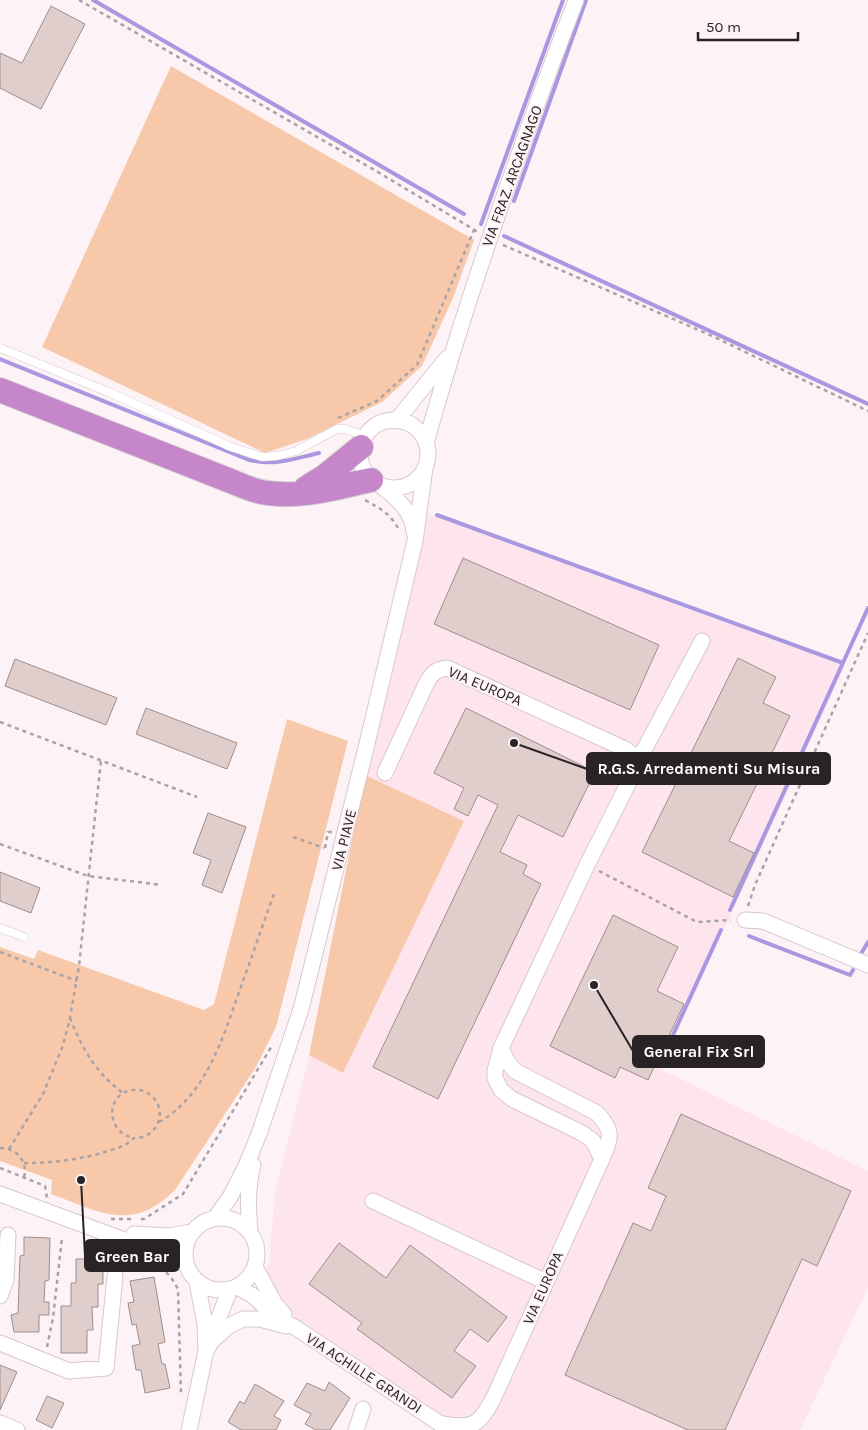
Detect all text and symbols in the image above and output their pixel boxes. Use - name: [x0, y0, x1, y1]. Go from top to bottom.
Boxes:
- scale bar: [698, 10, 798, 42]
- text: 50 m: [706, 18, 741, 36]
- street label: VIA FRAZ. ARCAGNAGO: [478, 103, 546, 249]
- street label: VIA EUROPA: [445, 662, 525, 710]
- callout: R.G.S. Arredamenti Su Misura: [587, 753, 830, 784]
- text: R.G.S. Arredamenti Su Misura: [598, 759, 820, 778]
- street label: VIA PIAVE: [328, 808, 360, 872]
- callout: General Fix Srl: [633, 1036, 764, 1067]
- text: General Fix Srl: [644, 1042, 754, 1061]
- callout: Green Bar: [85, 1240, 179, 1271]
- text: Green Bar: [95, 1247, 170, 1266]
- street label: VIA EUROPA: [519, 1248, 567, 1327]
- street label: VIA ACHILLE GRANDI: [303, 1329, 425, 1417]

